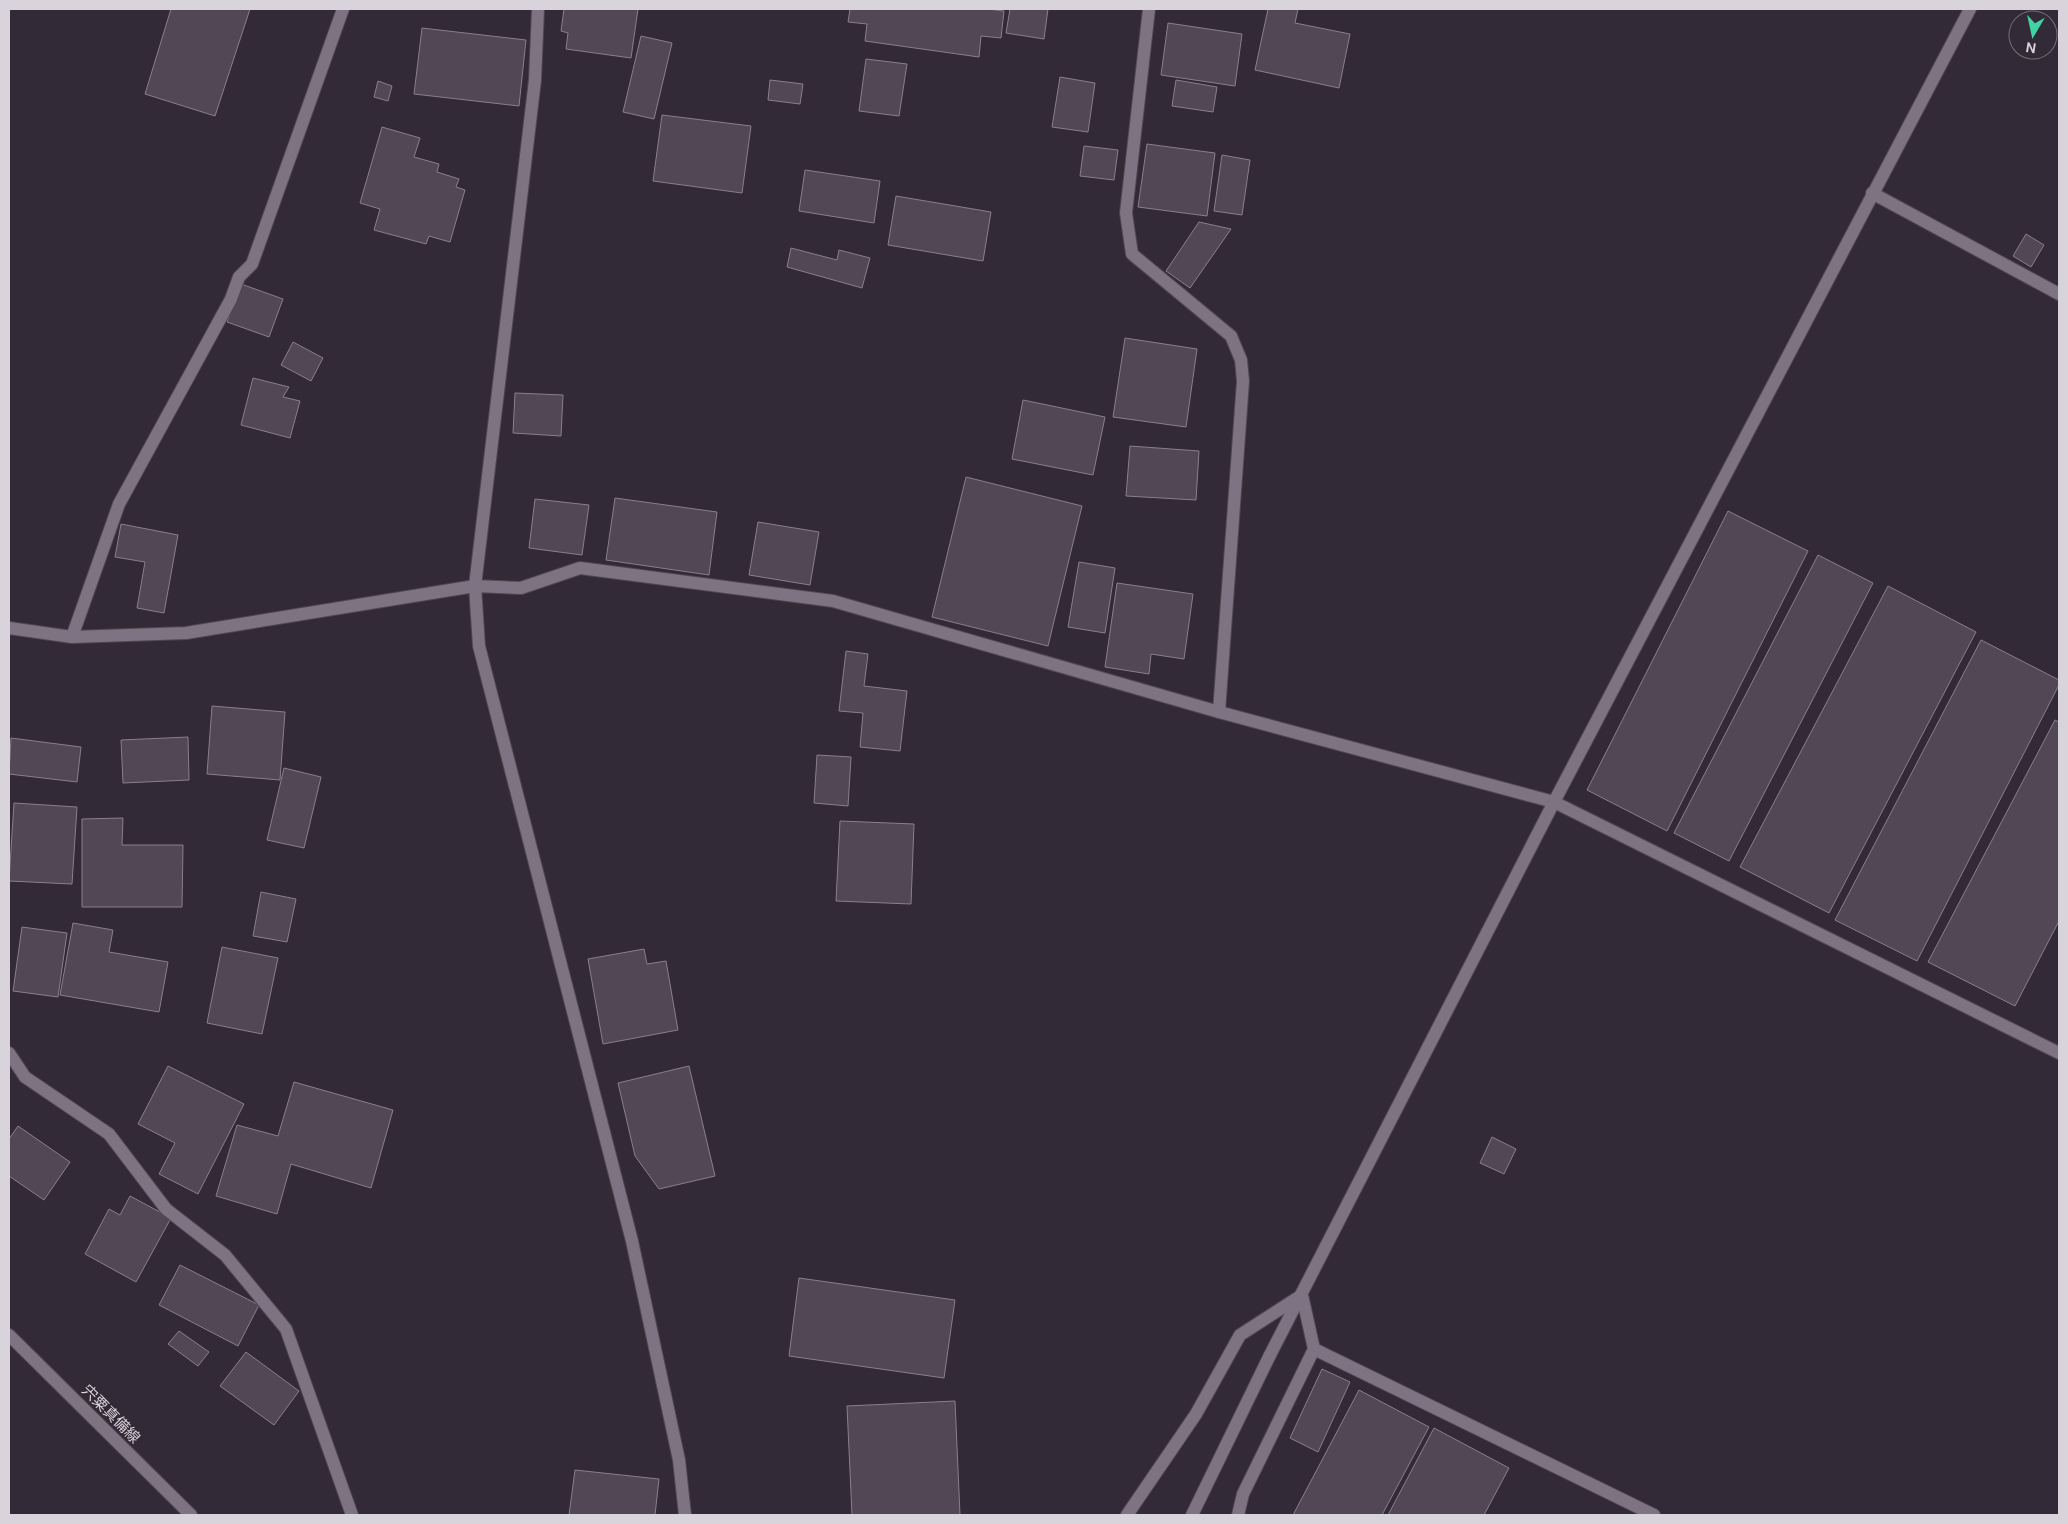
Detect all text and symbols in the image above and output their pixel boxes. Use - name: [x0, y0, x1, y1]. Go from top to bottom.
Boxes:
- north arrow: [2008, 10, 2058, 60]
- text: N: [2025, 38, 2037, 58]
- street label: 宍粟真備線: [77, 1380, 145, 1448]

